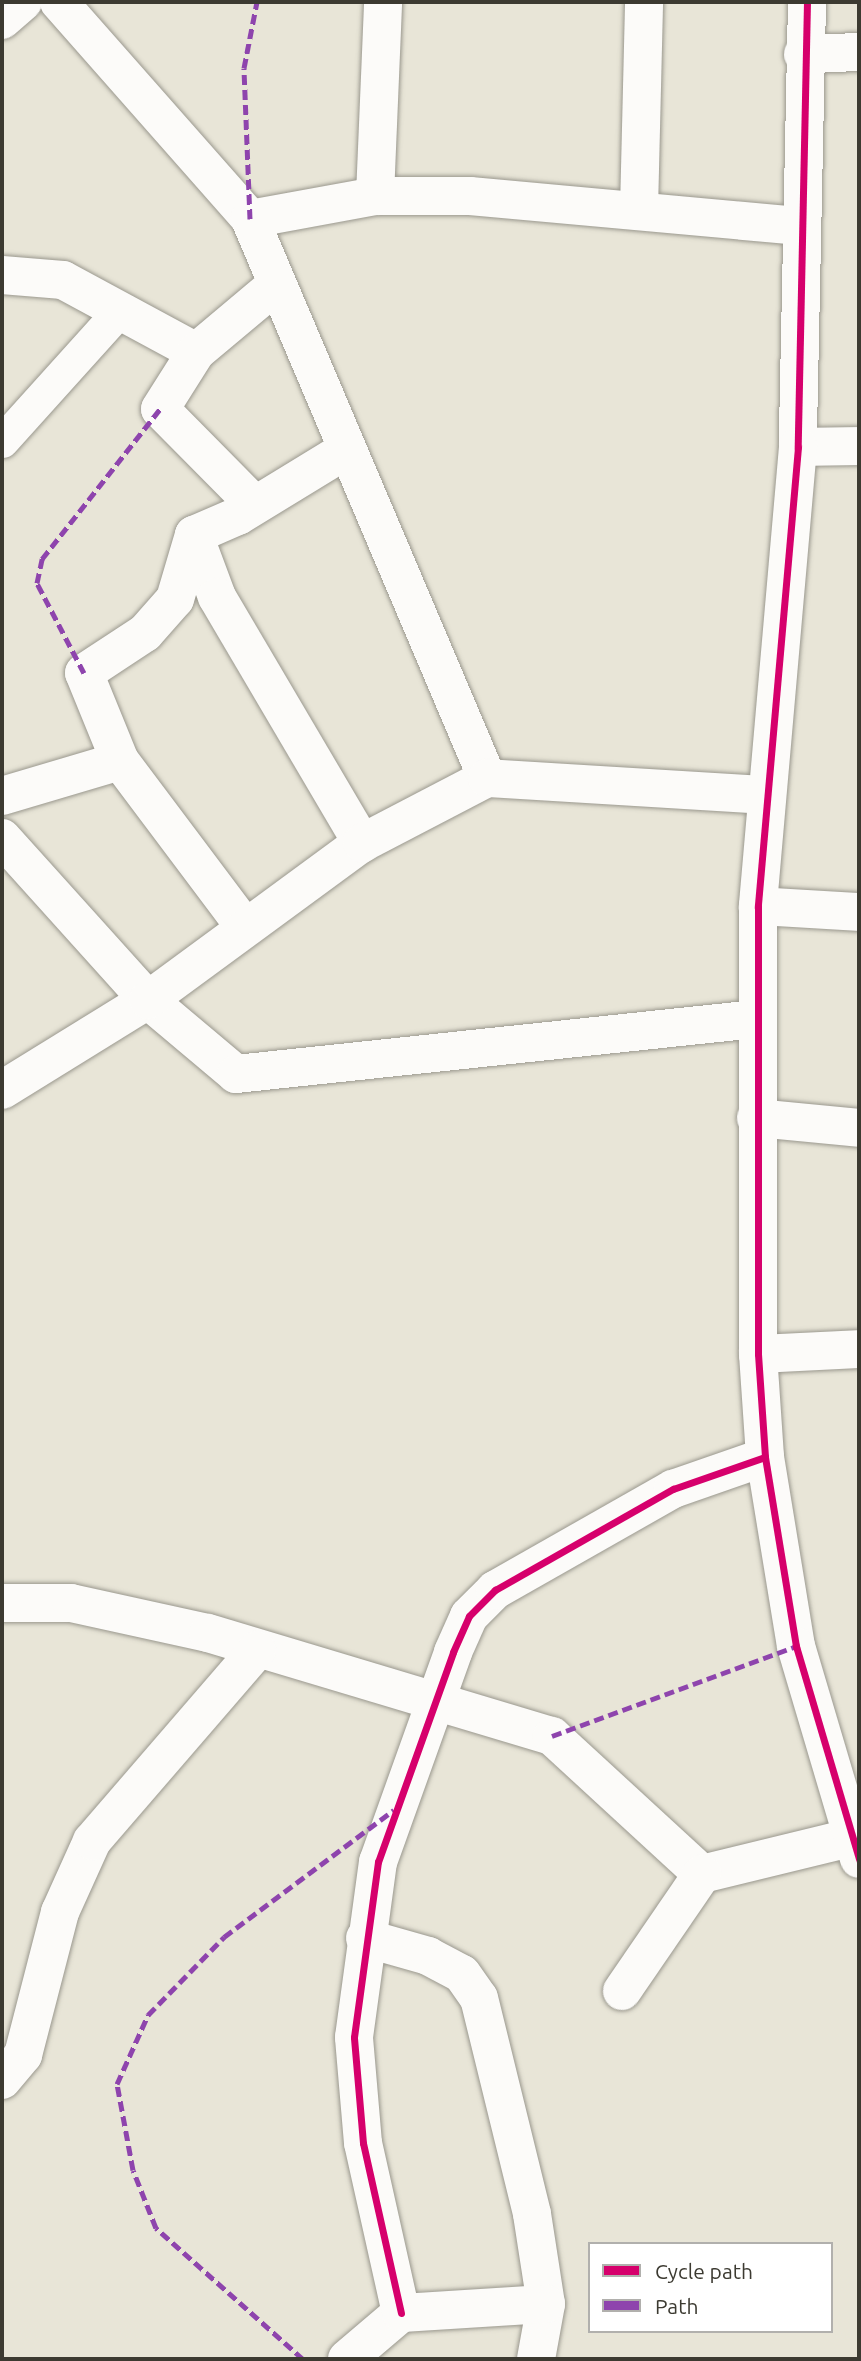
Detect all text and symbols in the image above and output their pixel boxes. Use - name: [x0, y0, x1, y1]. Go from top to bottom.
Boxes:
- legend: [588, 2242, 833, 2333]
- text: Cycle path: [655, 2259, 753, 2283]
- text: Path: [655, 2294, 698, 2318]

